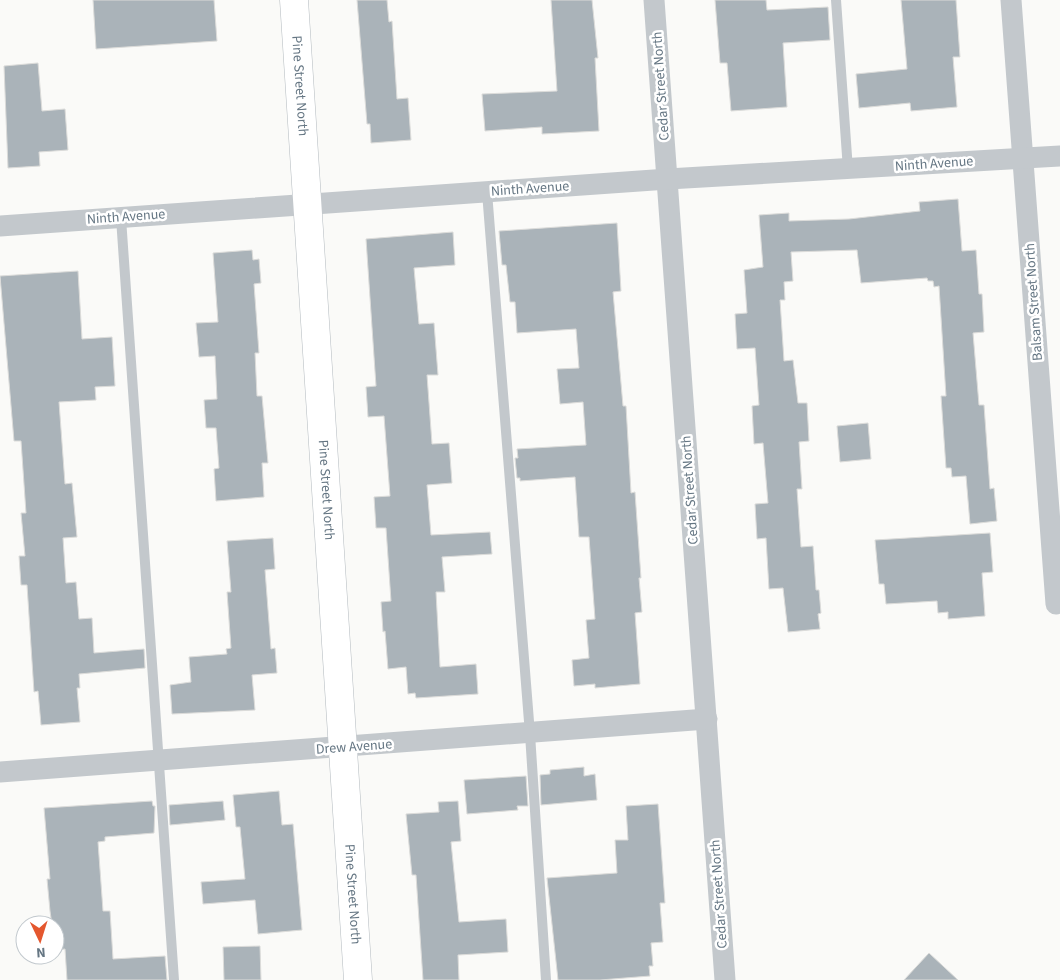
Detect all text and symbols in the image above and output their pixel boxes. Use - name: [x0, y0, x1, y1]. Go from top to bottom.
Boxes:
- street label: Cedar Street North: [647, 31, 675, 141]
- street label: Pine Street North: [286, 35, 313, 137]
- street label: Ninth Avenue: [894, 151, 974, 177]
- street label: Ninth Avenue: [490, 176, 570, 202]
- street label: Ninth Avenue: [86, 204, 166, 230]
- street label: Balsam Street North: [1020, 242, 1048, 362]
- street label: Cedar Street North: [676, 435, 704, 545]
- street label: Pine Street North: [313, 439, 339, 541]
- street label: Drew Avenue: [315, 734, 393, 760]
- street label: Cedar Street North: [705, 839, 733, 949]
- street label: Pine Street North: [339, 843, 366, 945]
- north arrow: [15, 915, 65, 965]
- text: N: [35, 942, 46, 962]

